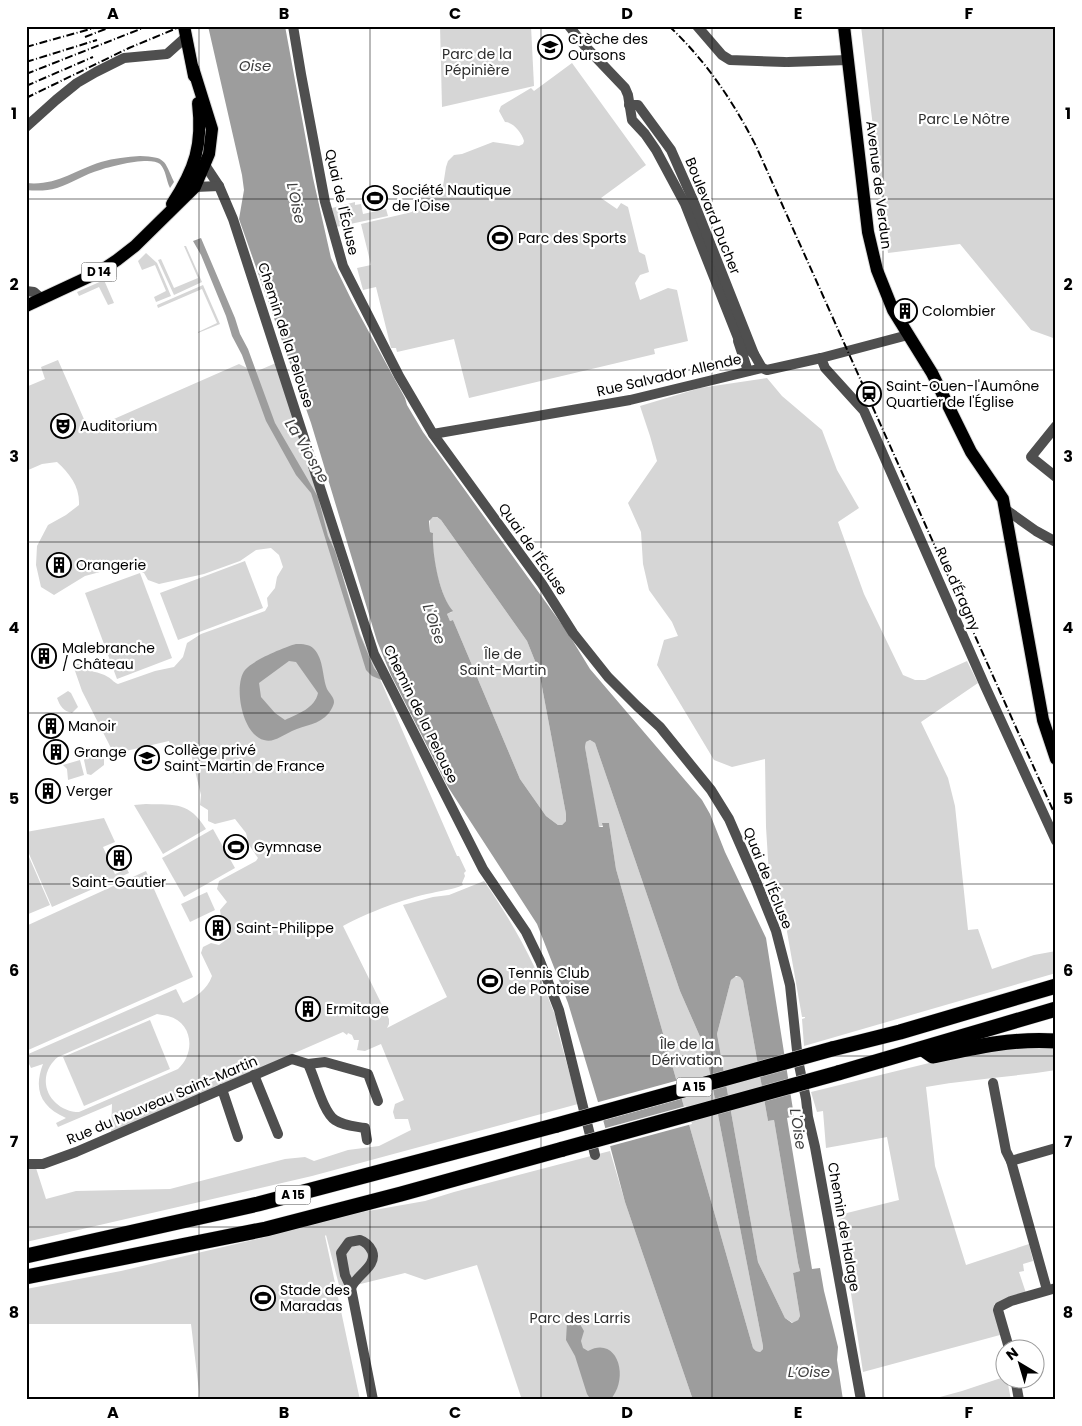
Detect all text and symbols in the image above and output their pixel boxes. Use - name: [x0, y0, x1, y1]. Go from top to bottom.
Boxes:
- text: A: [107, 2, 119, 25]
- text: B: [279, 2, 289, 25]
- text: C: [449, 2, 461, 25]
- text: D: [621, 2, 633, 25]
- text: E: [794, 2, 802, 25]
- text: F: [965, 2, 974, 25]
- place label: Crèche des Oursons: [568, 29, 648, 65]
- school or university icon: Crèche des Oursons: [537, 34, 563, 60]
- park label: Parc de la Pépinière: [442, 44, 512, 80]
- water label: Oise: [239, 55, 271, 76]
- text: 1: [11, 102, 17, 125]
- text: 1: [1065, 102, 1071, 125]
- park label: Parc Le Nôtre: [918, 109, 1010, 129]
- street label: Avenue de Verdun: [861, 120, 897, 250]
- street label: Quai de l'Écluse: [320, 147, 364, 257]
- street label: Boulevard Ducher: [680, 154, 746, 278]
- water label: L'Oise: [282, 180, 311, 225]
- place label: Société Nautique de l'Oise: [392, 180, 512, 216]
- sports icon: Société Nautique de l'Oise: [362, 185, 388, 211]
- sports icon: Parc des Sports: [487, 225, 513, 251]
- place label: Parc des Sports: [518, 228, 627, 248]
- street label: Chemin de la Pelouse: [253, 260, 319, 411]
- road number: D 14: [82, 262, 116, 282]
- text: 2: [9, 273, 19, 296]
- text: 2: [1063, 273, 1073, 296]
- building icon: Colombier: [892, 298, 918, 324]
- place label: Colombier: [922, 301, 995, 321]
- street label: Rue Salvador Allende: [595, 349, 744, 401]
- place label: Saint-Ouen-l'Aumône Quartier de l'Église: [886, 376, 1040, 412]
- station icon: Saint-Ouen-l'Aumône Quartier de l'Église: [856, 381, 882, 407]
- theatre icon: Auditorium: [50, 413, 76, 439]
- water label: La Viosne: [280, 415, 335, 487]
- place label: Auditorium: [80, 416, 157, 436]
- text: 3: [9, 445, 19, 468]
- text: 3: [1063, 445, 1073, 468]
- street label: Quai de l'Écluse: [494, 499, 572, 599]
- street label: Rue d'Éragny: [931, 544, 985, 634]
- building icon: Orangerie: [46, 552, 72, 578]
- place label: Orangerie: [76, 555, 146, 575]
- water label: L'Oise: [418, 601, 451, 647]
- text: 4: [9, 616, 20, 639]
- text: 4: [1063, 616, 1074, 639]
- place label: Malebranche / Château: [62, 638, 155, 674]
- street label: Chemin de la Pelouse: [379, 641, 463, 787]
- building icon: Malebranche / Château: [31, 643, 57, 669]
- park label: Île de Saint-Martin: [459, 644, 547, 680]
- building icon: Manoir: [38, 713, 64, 739]
- place label: Manoir: [68, 716, 116, 736]
- building icon: Grange: [43, 739, 69, 765]
- place label: Collège privé Saint-Martin de France: [164, 740, 325, 776]
- place label: Grange: [74, 742, 127, 762]
- school or university icon: Collège privé Saint-Martin de France: [134, 745, 160, 771]
- building icon: Verger: [35, 778, 61, 804]
- place label: Verger: [66, 781, 113, 801]
- text: 5: [9, 787, 19, 810]
- text: 5: [1063, 787, 1073, 810]
- street label: Quai de l'Écluse: [738, 824, 798, 932]
- sports icon: Gymnase: [223, 834, 249, 860]
- place label: Gymnase: [254, 837, 322, 857]
- building icon: Saint-Gautier: [106, 845, 132, 871]
- place label: Saint-Gautier: [72, 872, 166, 892]
- building icon: Saint-Philippe: [205, 915, 231, 941]
- place label: Saint-Philippe: [236, 918, 334, 938]
- text: 6: [9, 959, 19, 982]
- text: 6: [1063, 959, 1073, 982]
- place label: Tennis Club de Pontoise: [508, 963, 590, 999]
- sports icon: Tennis Club de Pontoise: [477, 968, 503, 994]
- building icon: Ermitage: [295, 996, 321, 1022]
- place label: Ermitage: [326, 999, 389, 1019]
- park label: Île de la Dérivation: [651, 1034, 723, 1070]
- street label: Rue du Nouveau Saint-Martin: [63, 1051, 261, 1149]
- road number: A 15: [676, 1078, 712, 1096]
- water label: L'Oise: [785, 1107, 812, 1151]
- text: 7: [10, 1130, 19, 1153]
- text: 7: [1064, 1130, 1073, 1153]
- street label: Chemin de Halage: [823, 1161, 865, 1294]
- road number: A 15: [276, 1186, 310, 1204]
- place label: Stade des Maradas: [280, 1280, 350, 1316]
- sports icon: Stade des Maradas: [250, 1285, 276, 1311]
- text: 8: [9, 1301, 19, 1324]
- text: 8: [1063, 1301, 1073, 1324]
- park label: Parc des Larris: [530, 1308, 630, 1328]
- north arrow: [994, 1338, 1044, 1388]
- text: N: [1002, 1343, 1022, 1365]
- water label: L’Oise: [788, 1361, 830, 1382]
- text: A: [107, 1401, 119, 1424]
- text: B: [279, 1401, 289, 1424]
- text: C: [449, 1401, 461, 1424]
- text: D: [621, 1401, 633, 1424]
- text: E: [794, 1401, 802, 1424]
- text: F: [965, 1401, 974, 1424]

